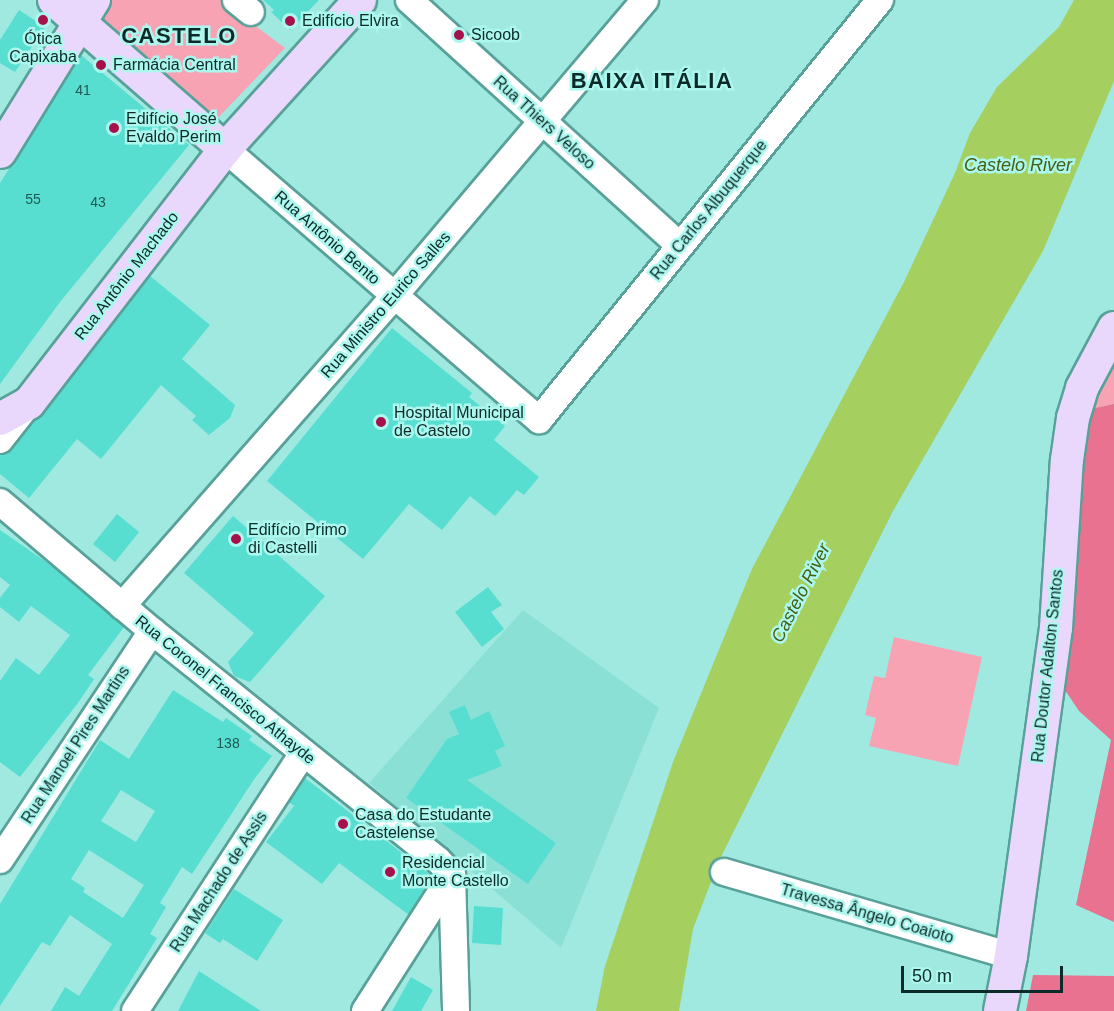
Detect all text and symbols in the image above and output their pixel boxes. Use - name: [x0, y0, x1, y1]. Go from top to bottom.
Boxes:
- place label: Edifício Elvira: [302, 11, 399, 31]
- marker: Ótica Capixaba: [36, 13, 50, 27]
- marker: Edifício Elvira: [283, 14, 297, 28]
- district label: CASTELO: [121, 23, 237, 49]
- place label: Sicoob: [471, 25, 520, 45]
- marker: Sicoob: [452, 28, 466, 42]
- place label: Ótica Capixaba: [9, 29, 77, 67]
- place label: Farmácia Central: [113, 55, 236, 75]
- marker: Farmácia Central: [94, 58, 108, 72]
- district label: BAIXA ITÁLIA: [570, 68, 734, 94]
- street label: Rua Thiers Veloso: [489, 72, 599, 174]
- house number: 41: [75, 82, 91, 98]
- place label: Edifício José Evaldo Perim: [126, 109, 221, 147]
- marker: Edifício José Evaldo Perim: [107, 121, 121, 135]
- street label: Rua Carlos Albuquerque: [646, 136, 772, 284]
- water label: Castelo River: [964, 154, 1072, 176]
- street label: Rua Antônio Bento: [270, 187, 384, 289]
- house number: 55: [25, 191, 41, 207]
- house number: 43: [90, 194, 106, 210]
- street label: Rua Antônio Machado: [71, 208, 183, 344]
- street label: Rua Ministro Eurico Salles: [317, 228, 455, 382]
- place label: Hospital Municipal de Castelo: [394, 403, 524, 441]
- marker: Hospital Municipal de Castelo: [372, 413, 390, 431]
- place label: Edifício Primo di Castelli: [248, 520, 347, 558]
- marker: Edifício Primo di Castelli: [229, 532, 243, 546]
- water label: Castelo River: [767, 540, 835, 646]
- street label: Rua Doutor Adalton Santos: [1028, 568, 1068, 764]
- street label: Rua Coronel Francisco Athayde: [131, 611, 319, 769]
- street label: Rua Manoel Pires Martins: [18, 663, 134, 827]
- house number: 138: [216, 735, 240, 751]
- place label: Casa do Estudante Castelense: [355, 805, 491, 843]
- street label: Rua Machado de Assis: [166, 808, 272, 956]
- marker: Casa do Estudante Castelense: [336, 817, 350, 831]
- place label: Residencial Monte Castello: [402, 853, 509, 891]
- marker: Residencial Monte Castello: [383, 865, 397, 879]
- street label: Travessa Ângelo Coaioto: [778, 880, 956, 948]
- scale bar: [904, 954, 1066, 992]
- text: 50 m: [912, 966, 952, 986]

